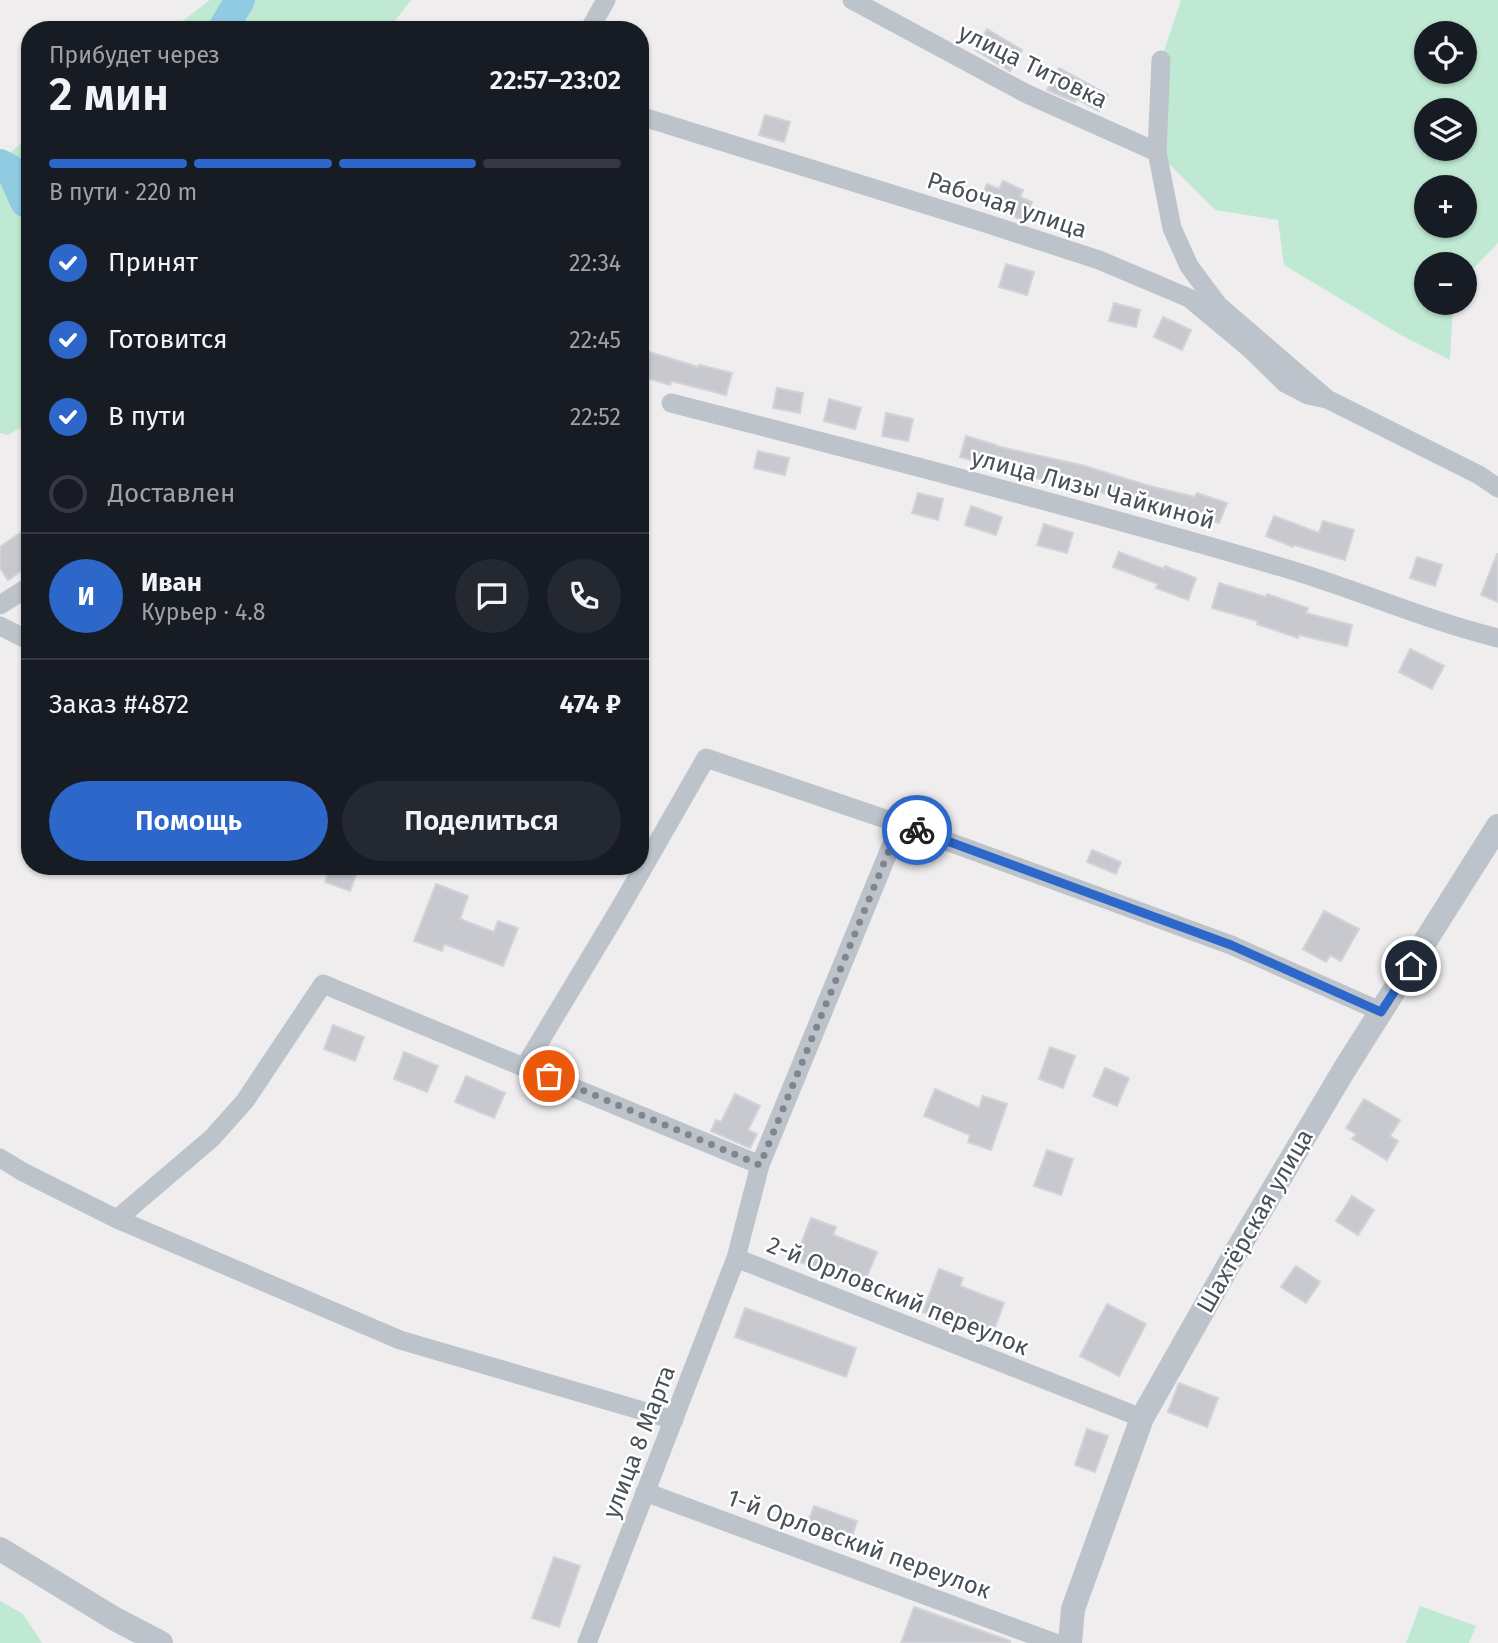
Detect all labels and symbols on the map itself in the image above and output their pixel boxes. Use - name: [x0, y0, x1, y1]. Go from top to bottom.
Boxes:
- street label: улица Титовка: [954, 18, 1112, 114]
- street label: Рабочая улица: [924, 166, 1090, 244]
- street label: улица Лизы Чайкиной: [968, 443, 1218, 535]
- courier: [882, 795, 952, 865]
- pin: [1381, 936, 1441, 996]
- pin: [519, 1046, 579, 1106]
- street label: Шахтёрская улица: [1191, 1124, 1319, 1318]
- street label: 2-й Орловский переулок: [763, 1231, 1033, 1362]
- street label: улица 8 Марта: [597, 1362, 681, 1522]
- street label: 1-й Орловский переулок: [724, 1483, 995, 1605]

